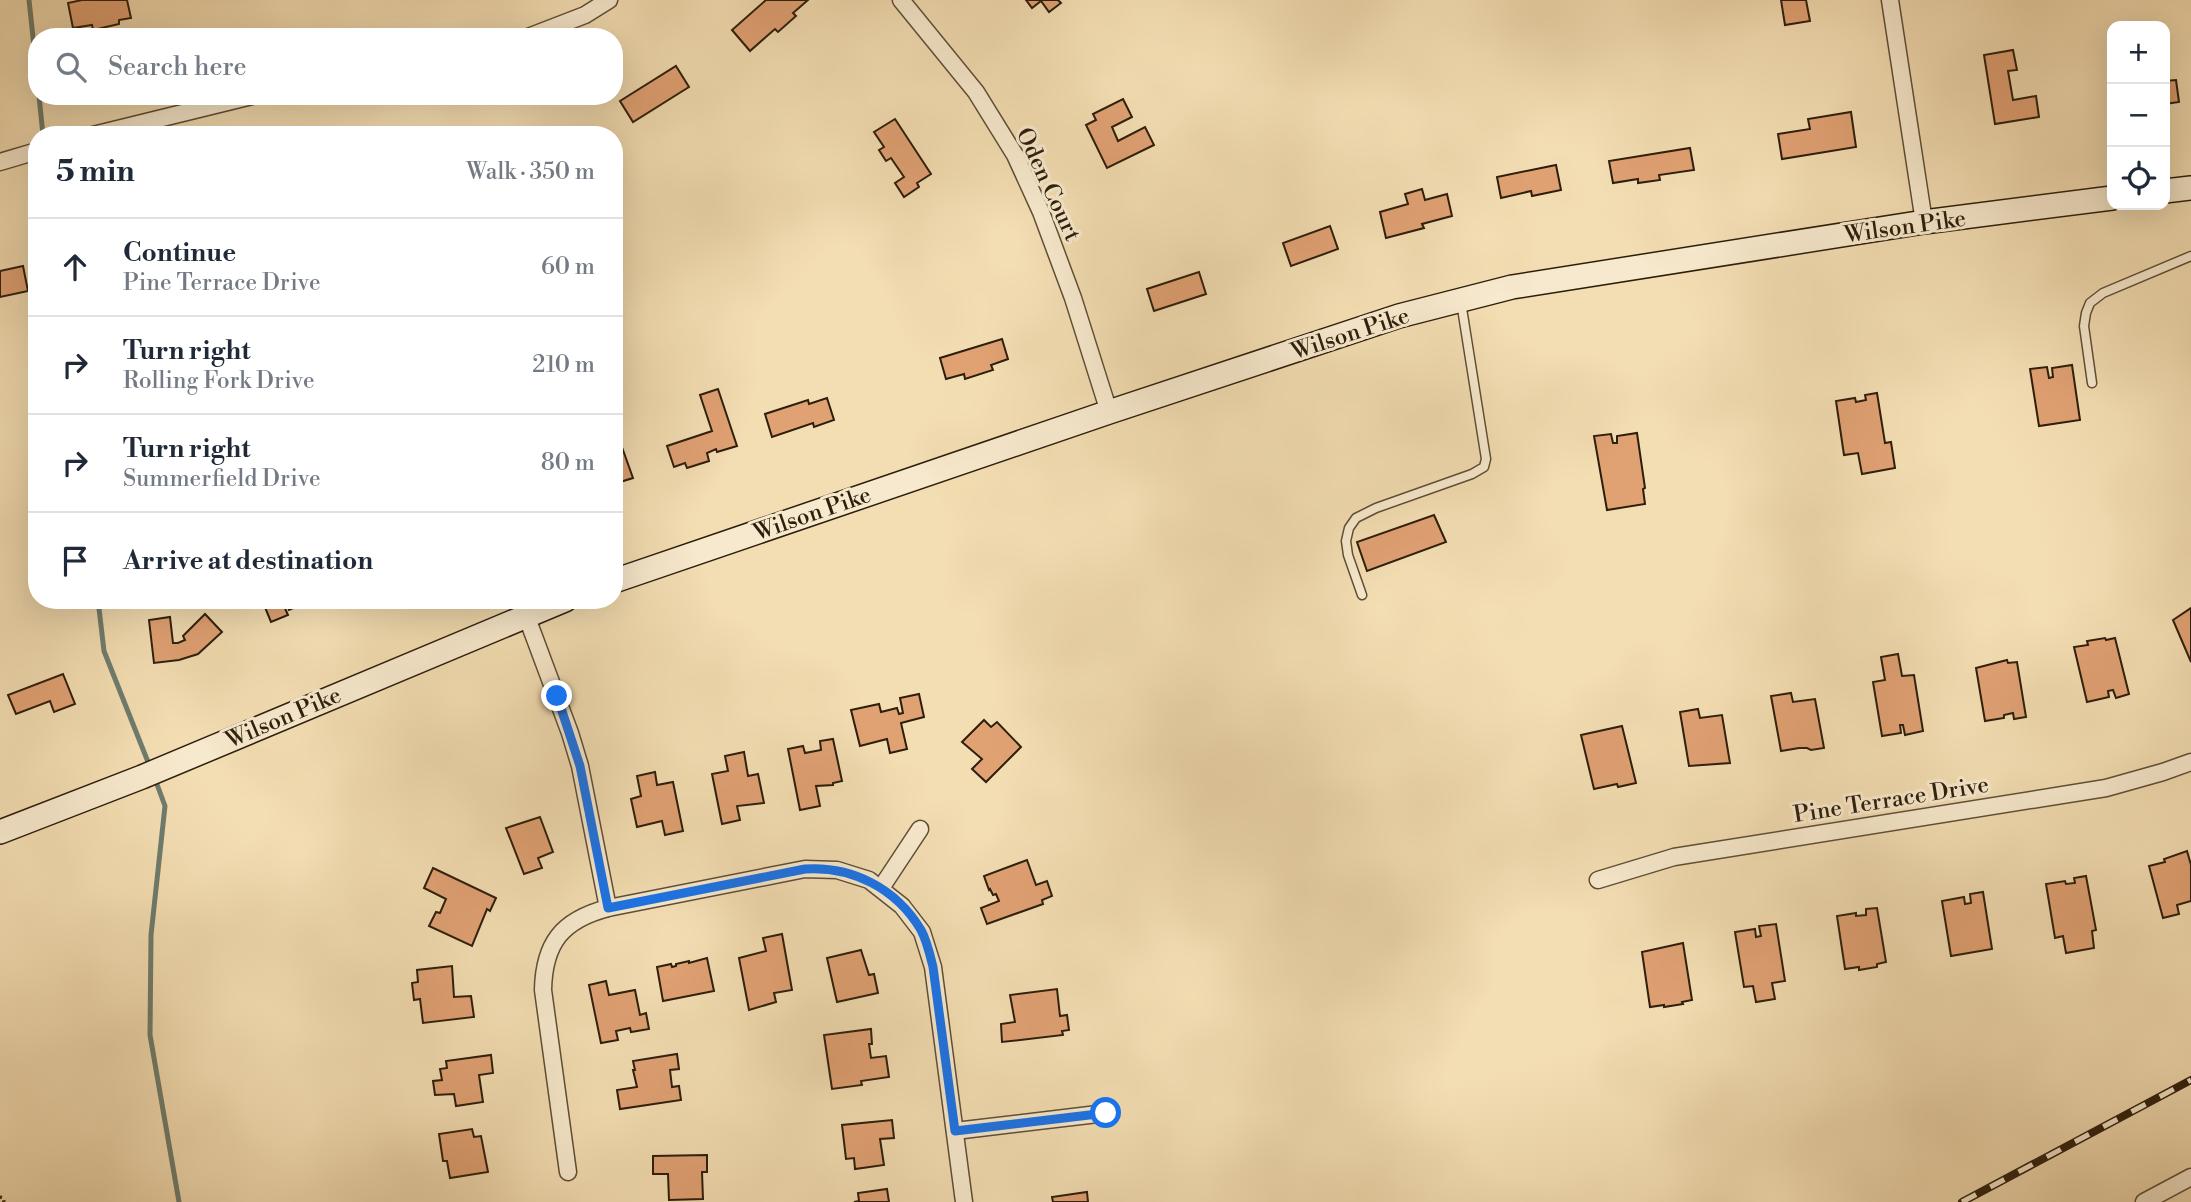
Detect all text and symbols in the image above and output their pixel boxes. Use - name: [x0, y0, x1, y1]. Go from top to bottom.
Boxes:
- map controls: [2107, 21, 2170, 210]
- button: +: [2107, 21, 2170, 84]
- search box: [28, 28, 623, 105]
- icon: search: [52, 48, 90, 86]
- text: Search here: [108, 51, 247, 83]
- button: −: [2107, 84, 2170, 147]
- street label: Oden Court: [1010, 123, 1086, 245]
- button: locate: [2107, 147, 2170, 210]
- text: 5 min: [56, 153, 135, 191]
- text: Walk · 350 m: [466, 158, 595, 186]
- street label: Wilson Pike: [1841, 205, 1968, 250]
- text: Continue: [123, 237, 236, 269]
- icon: ahead: [56, 248, 94, 286]
- text: 60 m: [541, 253, 595, 281]
- text: Pine Terrace Drive: [123, 269, 321, 297]
- street label: Wilson Pike: [1287, 302, 1413, 367]
- text: Turn right: [123, 335, 251, 367]
- icon: right: [56, 346, 94, 384]
- text: 210 m: [532, 351, 595, 379]
- text: Rolling Fork Drive: [123, 367, 315, 395]
- text: Turn right: [123, 433, 251, 465]
- icon: right: [56, 444, 94, 482]
- text: 80 m: [541, 449, 595, 477]
- text: Summerfield Drive: [123, 465, 321, 493]
- street label: Wilson Pike: [749, 481, 875, 547]
- icon: arrive: [56, 542, 94, 580]
- text: Arrive at destination: [123, 545, 373, 577]
- route end: [541, 680, 572, 711]
- street label: Wilson Pike: [221, 681, 345, 755]
- street label: Pine Terrace Drive: [1791, 771, 1991, 829]
- route start: [1090, 1097, 1121, 1128]

